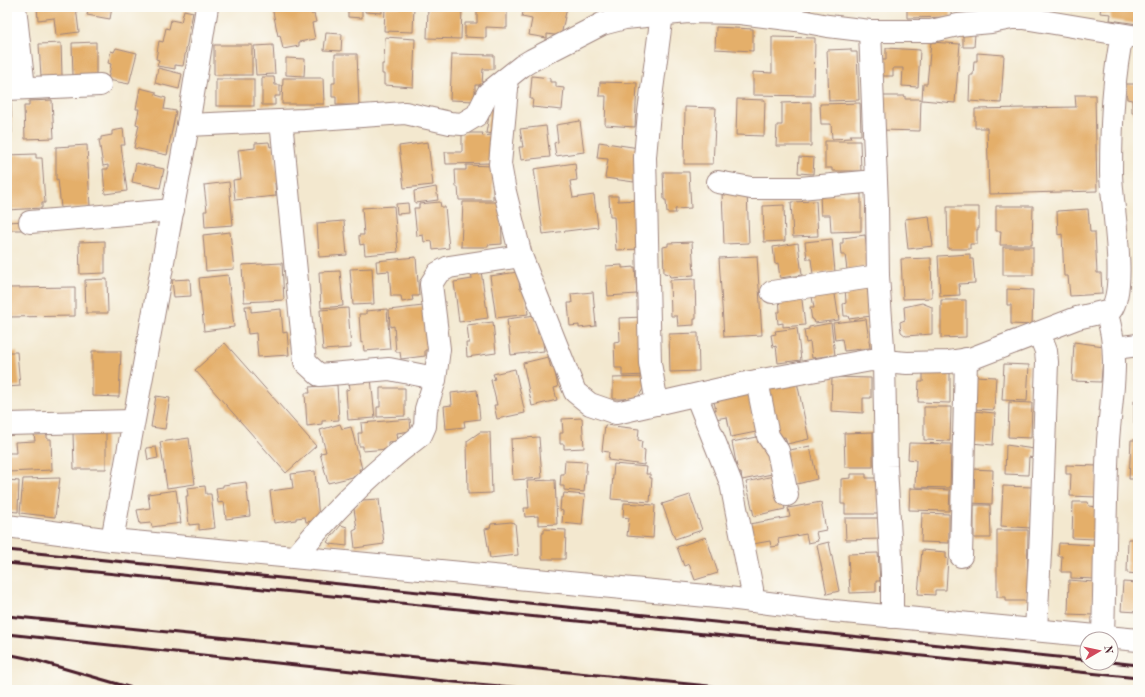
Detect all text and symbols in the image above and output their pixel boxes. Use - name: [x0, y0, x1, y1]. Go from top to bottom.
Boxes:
- north arrow: [1079, 631, 1119, 671]
- text: N: [1101, 645, 1114, 655]

